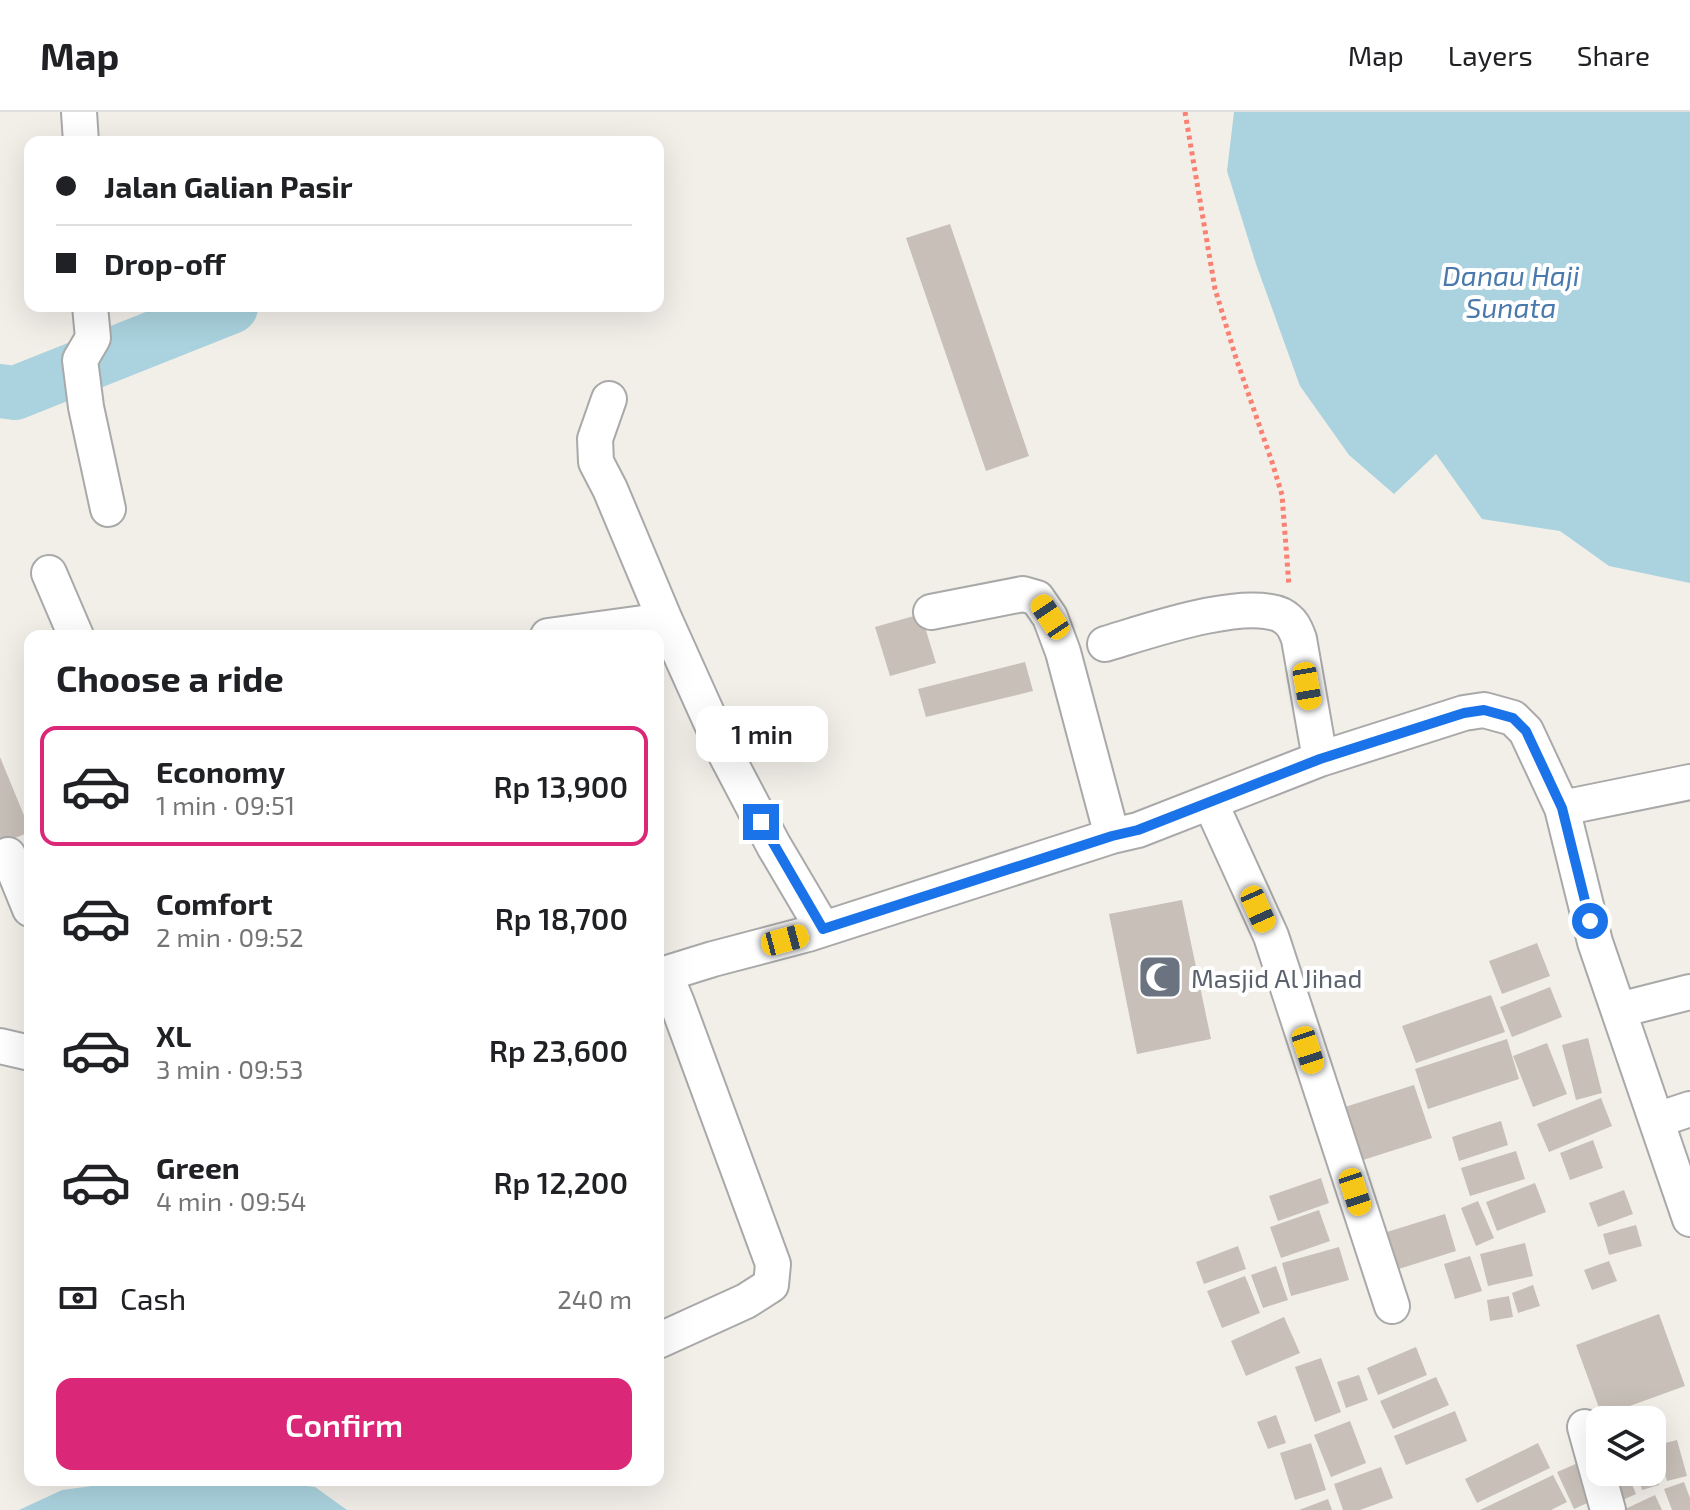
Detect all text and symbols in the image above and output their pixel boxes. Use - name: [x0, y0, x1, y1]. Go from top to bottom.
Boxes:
- text: Map: [40, 32, 119, 78]
- text: Map: [1348, 38, 1404, 72]
- text: Layers: [1448, 38, 1533, 72]
- text: Share: [1577, 38, 1650, 72]
- text: Jalan Galian Pasir: [104, 168, 353, 204]
- text: Drop-off: [104, 245, 226, 281]
- water label: Danau Haji Sunata: [1442, 258, 1580, 324]
- car: [1027, 590, 1073, 644]
- text: Choose a ride: [56, 656, 284, 699]
- car: [1291, 660, 1323, 712]
- callout: 1 min: [695, 706, 827, 762]
- text: 1 min: [731, 718, 793, 749]
- icon: car: [60, 750, 132, 822]
- text: Economy: [156, 753, 285, 789]
- text: Rp 13,900: [494, 768, 628, 804]
- text: 1 min · 09:51: [156, 789, 295, 820]
- route end: [743, 804, 779, 840]
- icon: car: [60, 882, 132, 954]
- car: [1237, 882, 1279, 936]
- text: Comfort: [156, 885, 273, 921]
- text: Rp 18,700: [495, 900, 628, 936]
- route start: [1572, 903, 1608, 939]
- text: 2 min · 09:52: [156, 921, 304, 952]
- car: [759, 922, 811, 958]
- mosque icon: Masjid Al Jihad: [1136, 953, 1184, 1001]
- place label: Masjid Al Jihad: [1191, 962, 1362, 993]
- icon: car: [60, 1014, 132, 1086]
- text: XL: [156, 1017, 191, 1053]
- car: [1289, 1023, 1327, 1077]
- text: Rp 23,600: [489, 1032, 628, 1068]
- text: 3 min · 09:53: [156, 1053, 303, 1084]
- icon: car: [60, 1146, 132, 1218]
- text: Green: [156, 1149, 240, 1185]
- text: Rp 12,200: [493, 1164, 628, 1200]
- car: [1336, 1165, 1374, 1219]
- text: 4 min · 09:54: [156, 1185, 306, 1216]
- icon: cash: [56, 1276, 100, 1320]
- text: Cash: [120, 1280, 186, 1316]
- text: 240 m: [557, 1283, 632, 1314]
- button: Confirm: [56, 1378, 632, 1470]
- map controls: [1586, 1406, 1666, 1486]
- button: layers: [1586, 1406, 1666, 1486]

